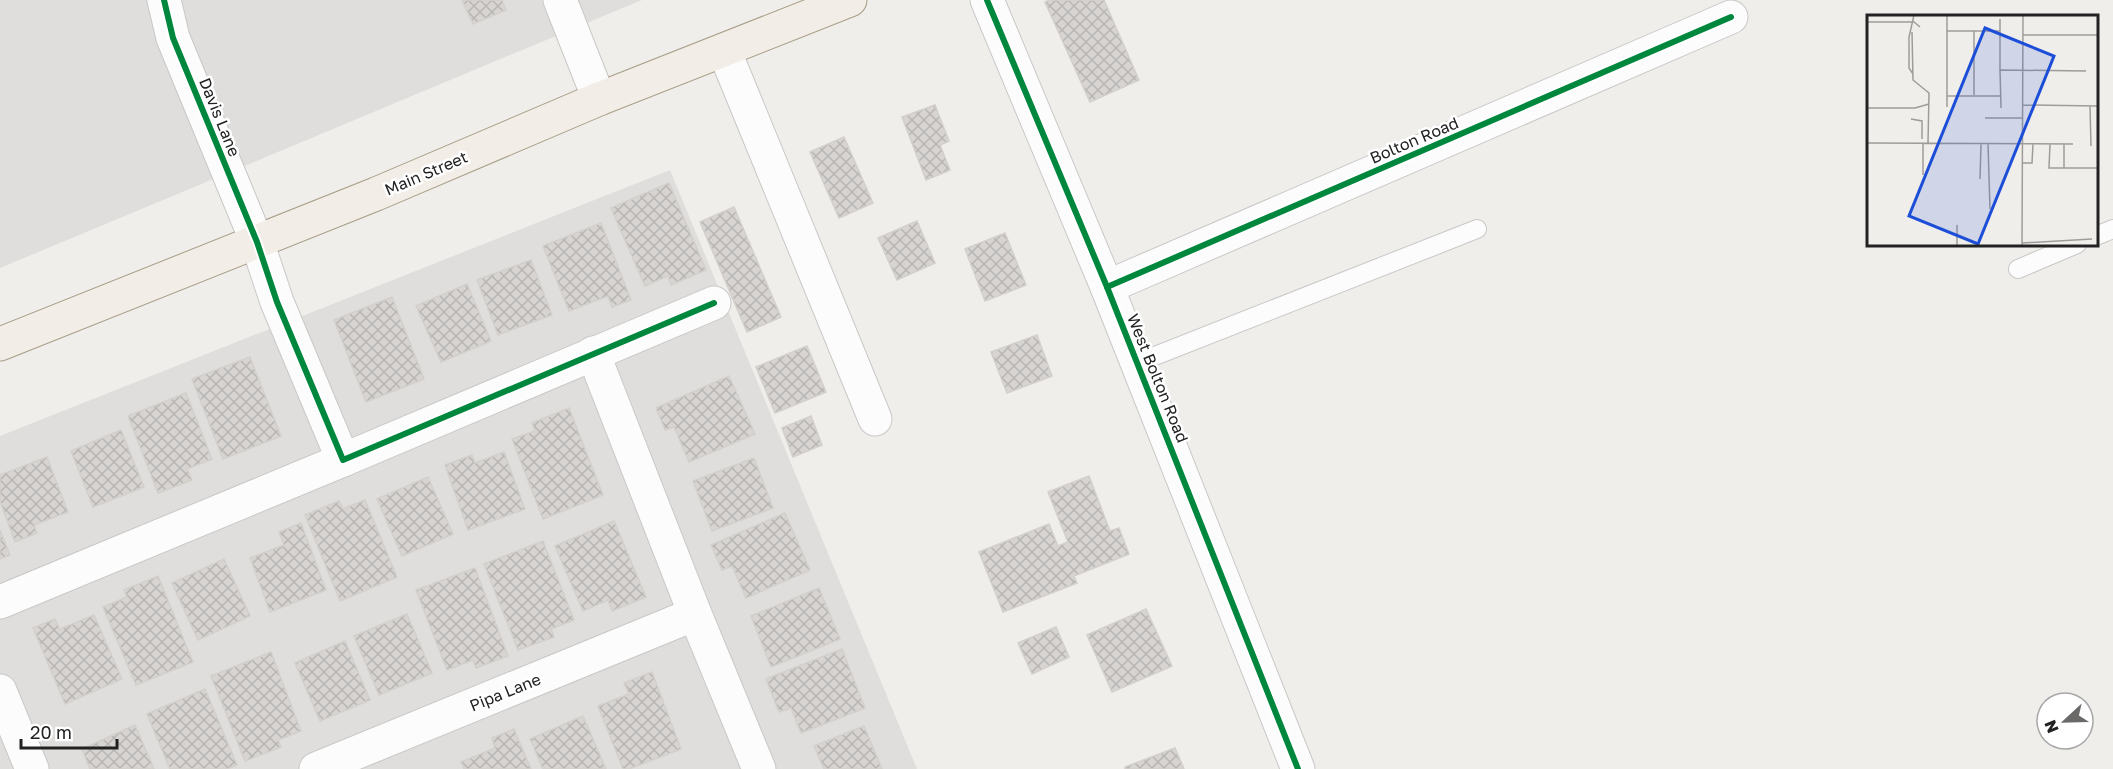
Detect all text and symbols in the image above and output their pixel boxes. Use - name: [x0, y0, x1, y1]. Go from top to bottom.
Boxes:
- inset map: [1867, 15, 2098, 246]
- street label: Davis Lane: [195, 75, 245, 159]
- street label: Bolton Road: [1367, 112, 1461, 168]
- street label: Main Street: [381, 147, 471, 199]
- street label: West Bolton Road: [1123, 311, 1193, 445]
- street label: Pipa Lane: [466, 669, 544, 715]
- north arrow: [2035, 691, 2095, 751]
- scale bar: [21, 712, 117, 750]
- text: N: [2040, 717, 2063, 736]
- text: 20 m: [30, 721, 72, 743]

